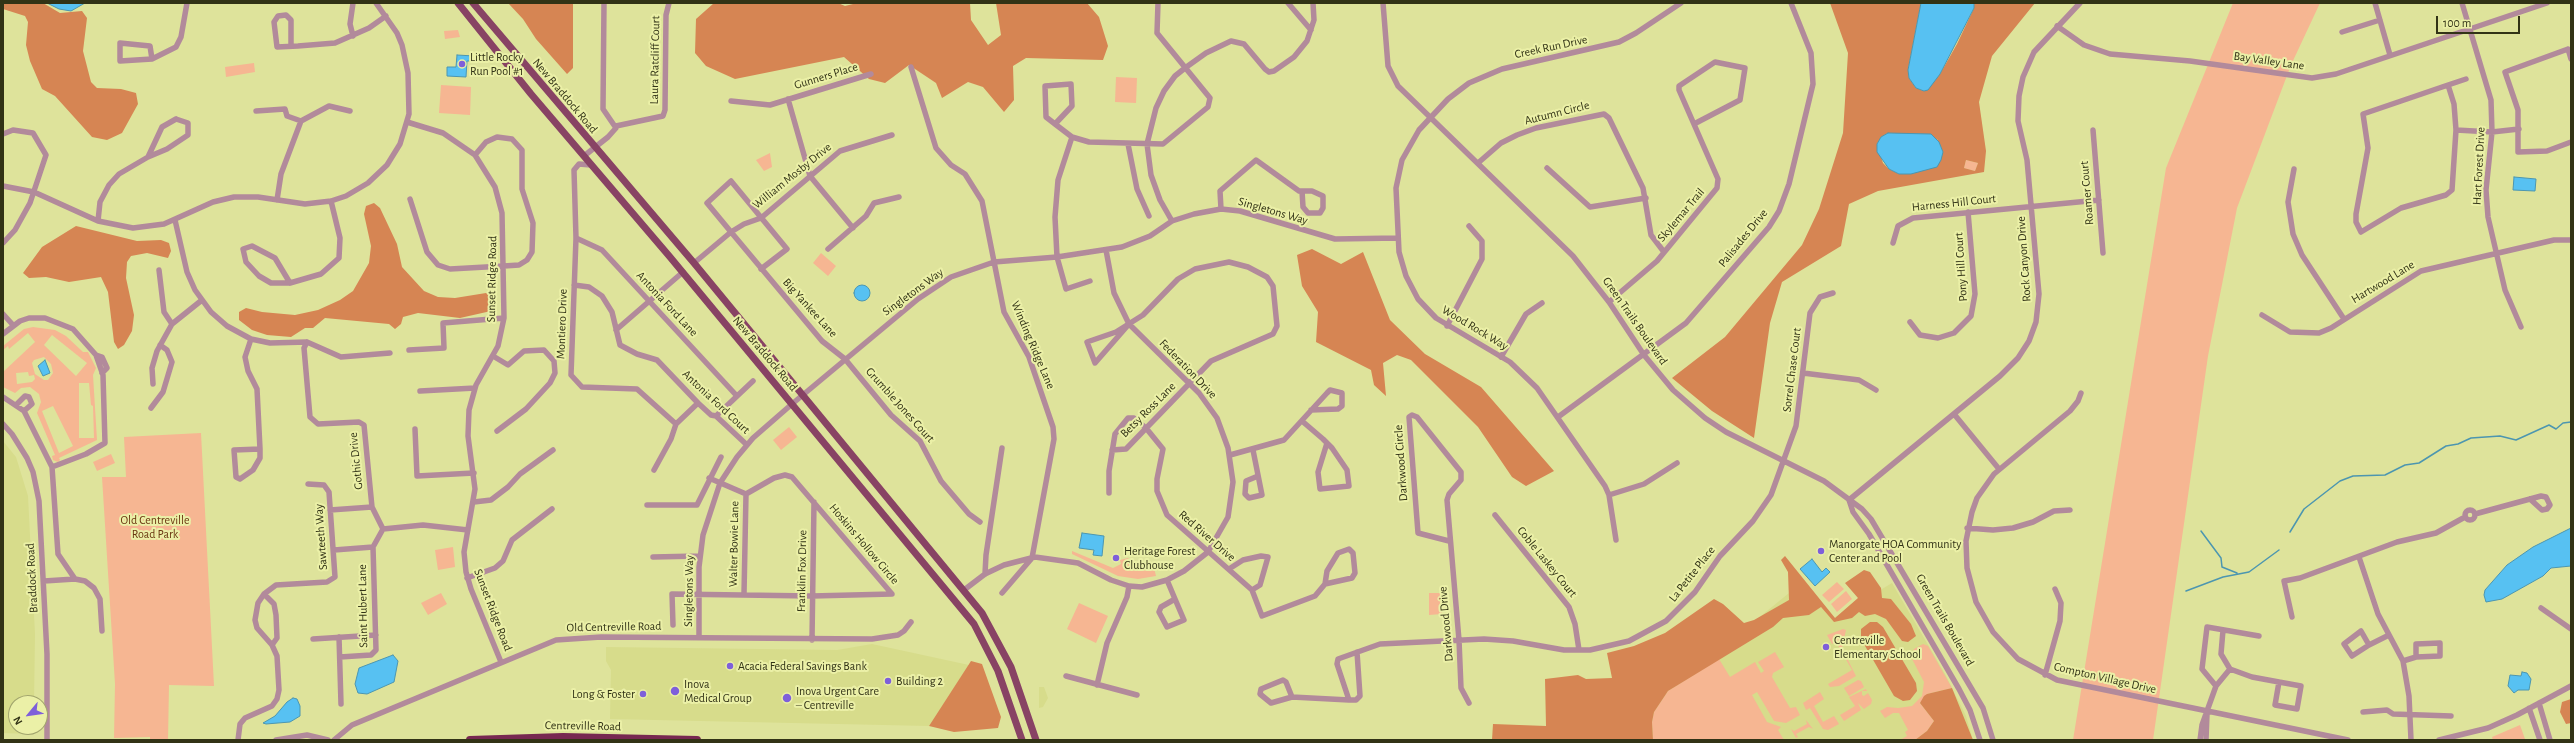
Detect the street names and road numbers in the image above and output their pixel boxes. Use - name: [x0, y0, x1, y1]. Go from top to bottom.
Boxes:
- street label: Laura Ratcliff Court: [647, 15, 663, 105]
- street label: Creek Run Drive: [1513, 32, 1589, 62]
- street label: Bay Valley Lane: [2233, 49, 2305, 73]
- street label: New Braddock Road: [529, 56, 601, 136]
- street label: Gunners Place: [792, 59, 860, 93]
- street label: Autumn Circle: [1523, 98, 1591, 128]
- street label: Hart Forest Drive: [2470, 127, 2488, 205]
- street label: William Mosby Drive: [750, 140, 834, 212]
- street label: Roamer Court: [2077, 160, 2097, 226]
- street label: Skylemar Trail: [1654, 185, 1708, 245]
- street label: Harness Hill Court: [1911, 191, 1997, 215]
- street label: Singletons Way: [1237, 194, 1309, 228]
- street label: Palisades Drive: [1715, 206, 1771, 270]
- street label: Rock Canyon Drive: [2014, 216, 2034, 302]
- street label: Pony Hill Court: [1951, 232, 1971, 302]
- street label: Sunset Ridge Road: [484, 236, 500, 322]
- street label: Hartwood Lane: [2349, 258, 2417, 306]
- street label: Singletons Way: [880, 265, 946, 319]
- street label: Antonia Ford Lane: [633, 268, 701, 340]
- street label: Green Trails Boulevard: [1599, 274, 1671, 368]
- street label: Big Yankee Lane: [780, 275, 840, 341]
- street label: Montiero Drive: [554, 289, 570, 359]
- street label: Winding Ridge Lane: [1008, 299, 1058, 391]
- street label: Wood Rock Way: [1439, 303, 1511, 353]
- street label: New Braddock Road: [729, 314, 801, 394]
- street label: Sorrel Chase Court: [1780, 327, 1804, 413]
- street label: Federation Drive: [1156, 336, 1220, 402]
- street label: Grumble Jones Court: [863, 364, 937, 446]
- street label: Antonia Ford Court: [679, 367, 753, 437]
- street label: Betsy Ross Lane: [1117, 379, 1179, 441]
- street label: Darkwood Circle: [1391, 424, 1411, 502]
- street label: Gothic Drive: [346, 432, 366, 490]
- street label: Walter Bowie Lane: [726, 501, 742, 587]
- street label: Hoskins Hollow Circle: [826, 501, 902, 587]
- street label: Sawteeth Way: [312, 503, 330, 571]
- street label: Red River Drive: [1176, 507, 1238, 565]
- street label: Coble Laskey Court: [1514, 524, 1580, 600]
- street label: Franklin Fox Drive: [794, 530, 810, 612]
- street label: Braddock Road: [23, 543, 41, 613]
- street label: La Petite Place: [1666, 543, 1718, 605]
- street label: Singletons Way: [681, 555, 697, 627]
- street label: Saint Hubert Lane: [355, 564, 371, 648]
- street label: Sunset Ridge Road: [471, 567, 515, 653]
- street label: Green Trails Boulevard: [1913, 571, 1977, 669]
- street label: Darkwood Drive: [1436, 586, 1456, 662]
- street label: Old Centreville Road: [566, 619, 662, 635]
- street label: Compton Village Drive: [2052, 659, 2158, 697]
- street label: Centreville Road: [545, 718, 621, 734]

